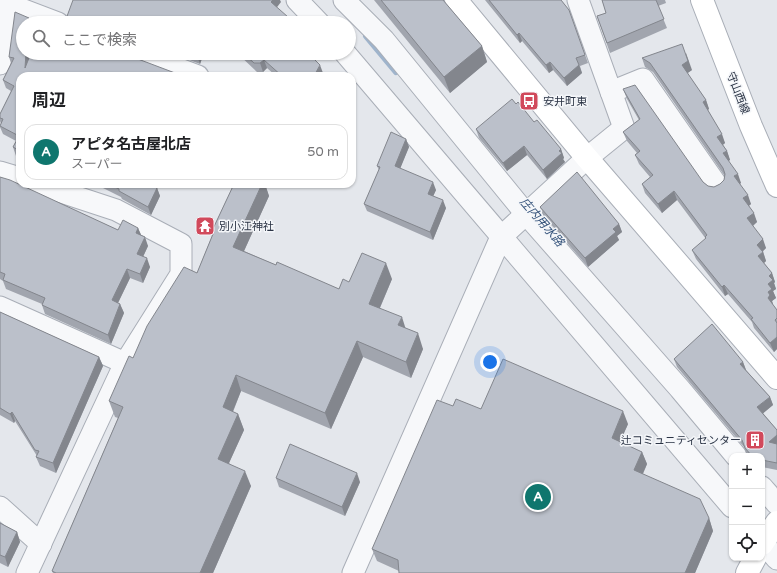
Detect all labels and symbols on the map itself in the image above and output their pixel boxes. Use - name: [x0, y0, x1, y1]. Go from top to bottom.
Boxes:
- street label: 守山西線: [724, 70, 752, 116]
- bus stop icon: 安井町東: [518, 90, 540, 112]
- place label: 安井町東: [543, 95, 587, 108]
- water label: 庄内用水路: [517, 195, 568, 250]
- temple icon: 別小江神社: [194, 215, 216, 237]
- place label: 別小江神社: [219, 220, 274, 233]
- your location: [480, 352, 500, 372]
- building icon: 辻コミュニティセンター: [744, 429, 766, 451]
- place label: 辻コミュニティセンター: [621, 434, 741, 447]
- pin: A: [525, 482, 551, 512]

